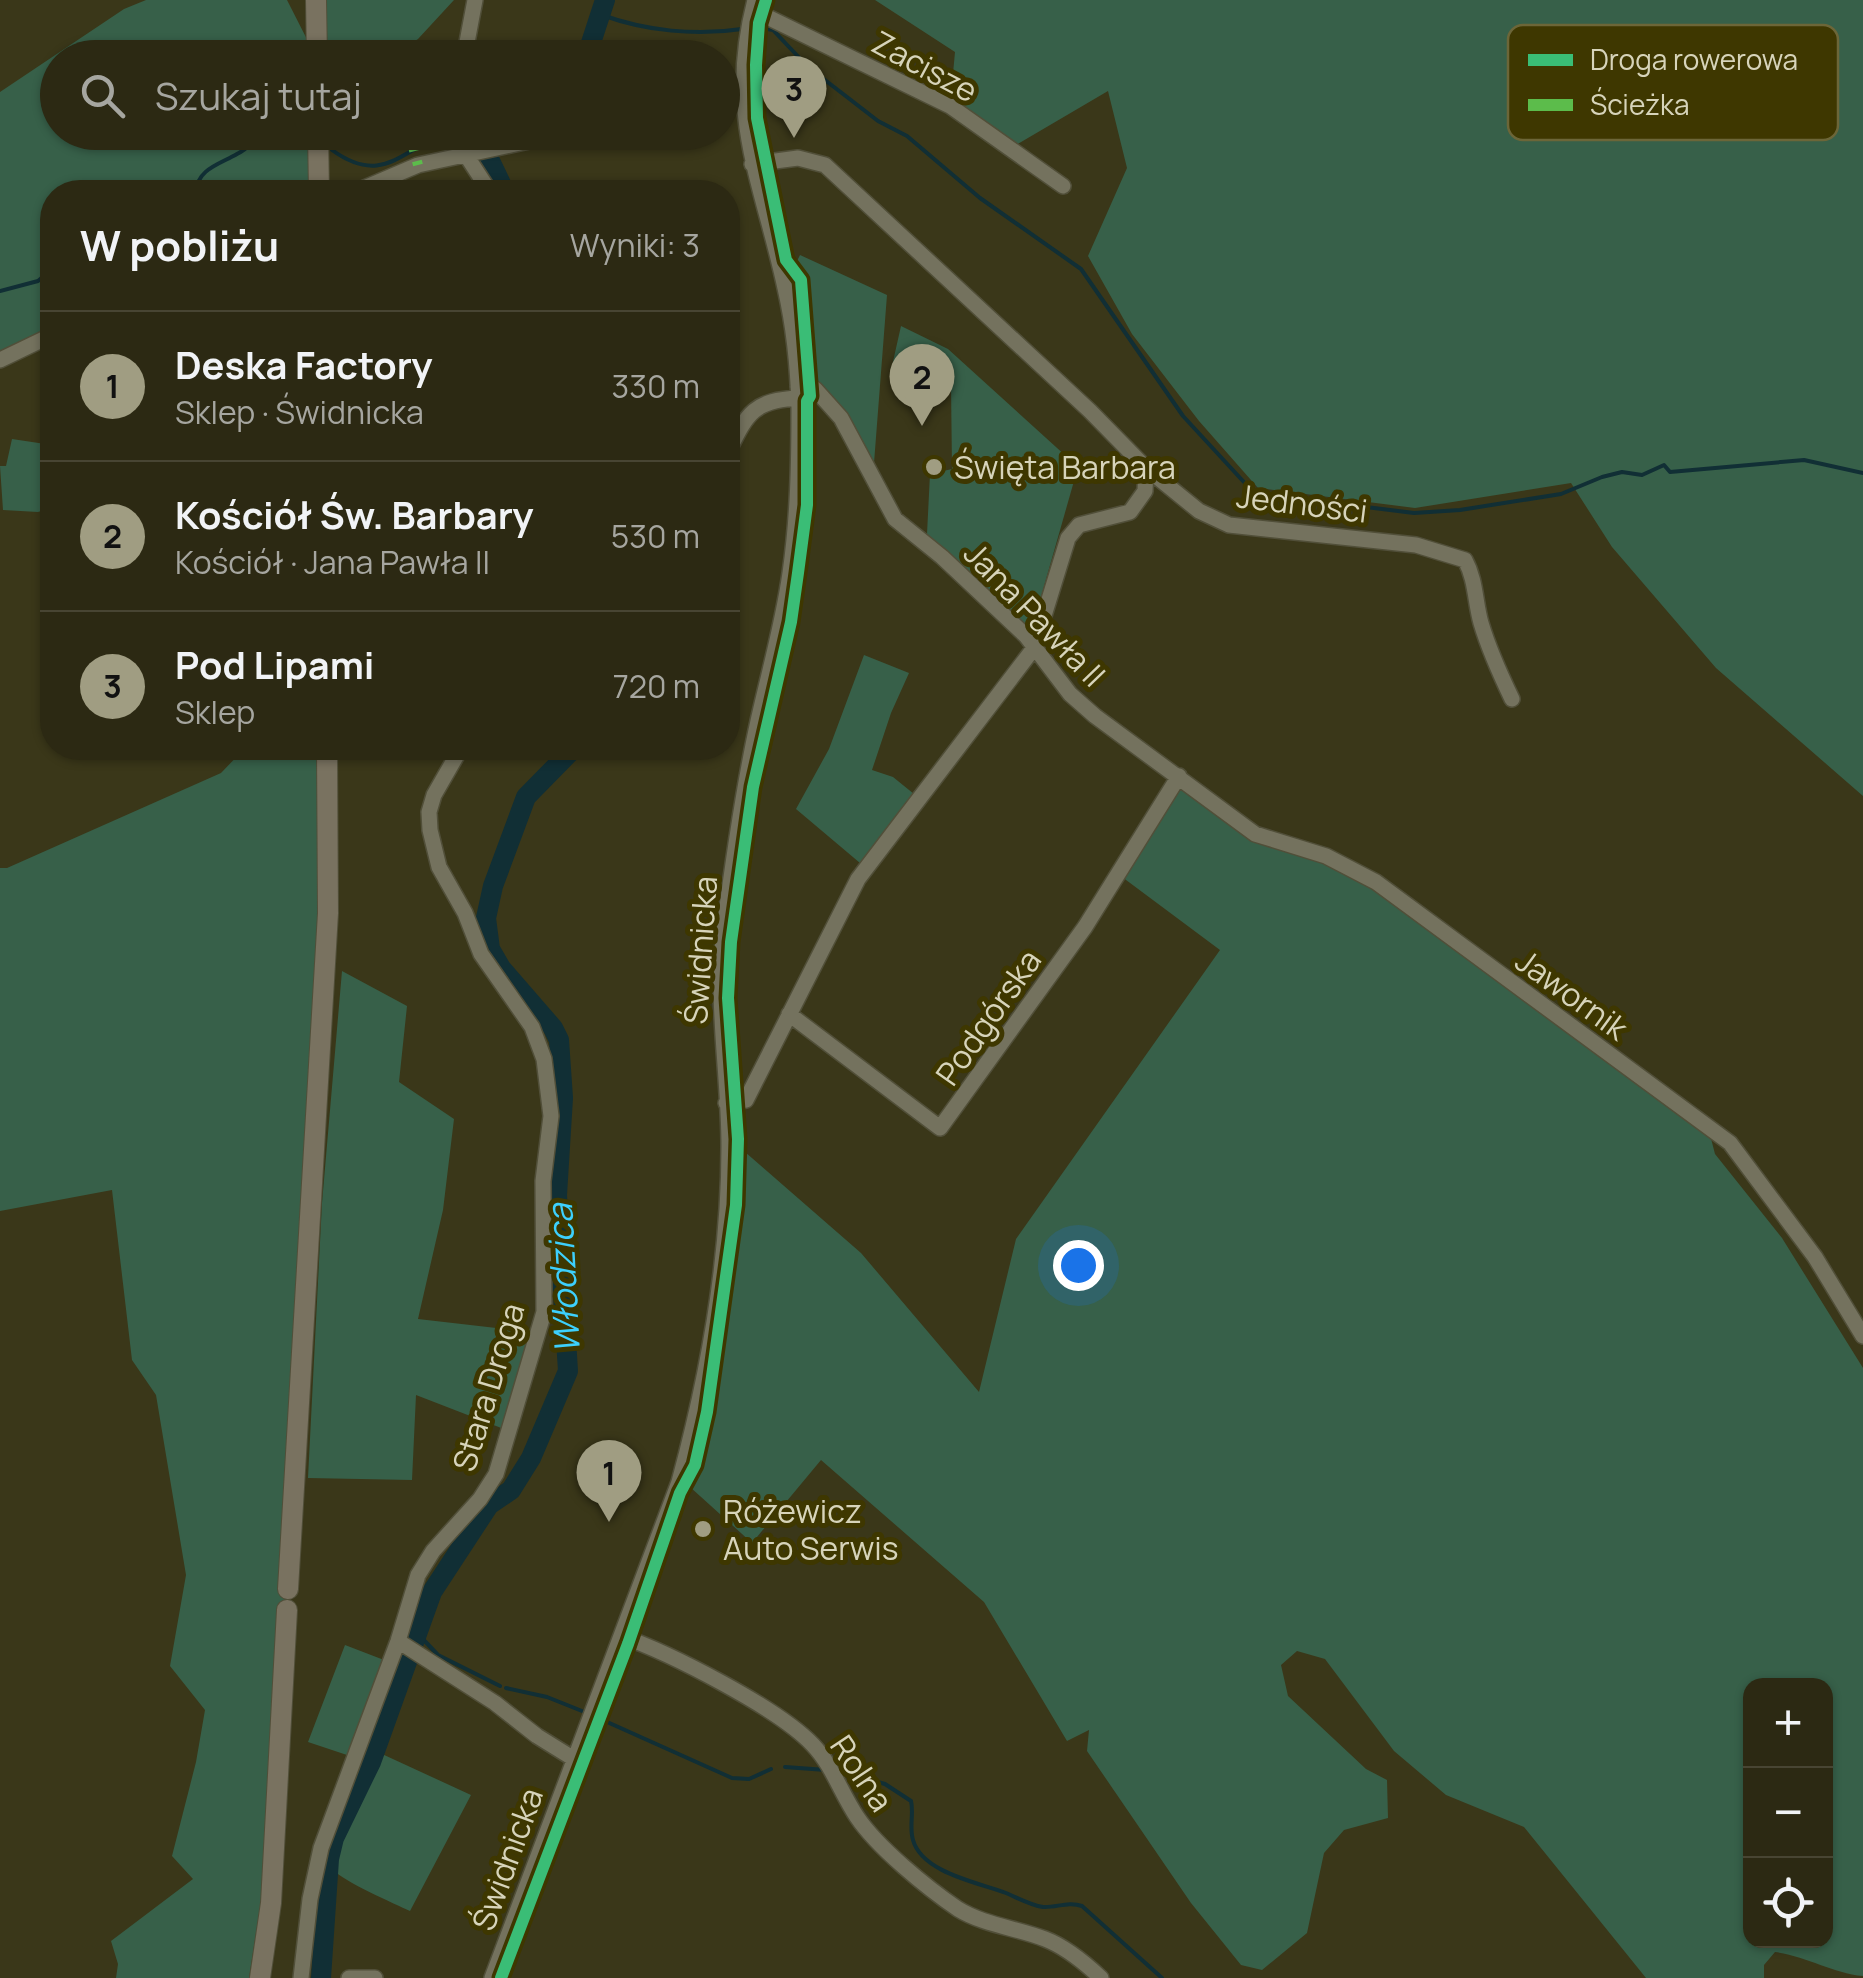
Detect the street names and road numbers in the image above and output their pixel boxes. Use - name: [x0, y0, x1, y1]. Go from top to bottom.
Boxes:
- street label: Zacisze: [865, 20, 985, 112]
- street label: Jedności: [1234, 473, 1370, 533]
- street label: Jana Pawła II: [955, 532, 1115, 696]
- street label: Świdnicka: [673, 874, 727, 1026]
- street label: Jawornik: [1507, 938, 1638, 1050]
- street label: Podgórska: [925, 940, 1051, 1094]
- street label: Stara Droga: [442, 1297, 534, 1477]
- street label: Rolna: [820, 1726, 904, 1820]
- street label: Świdnicka: [461, 1782, 553, 1936]

